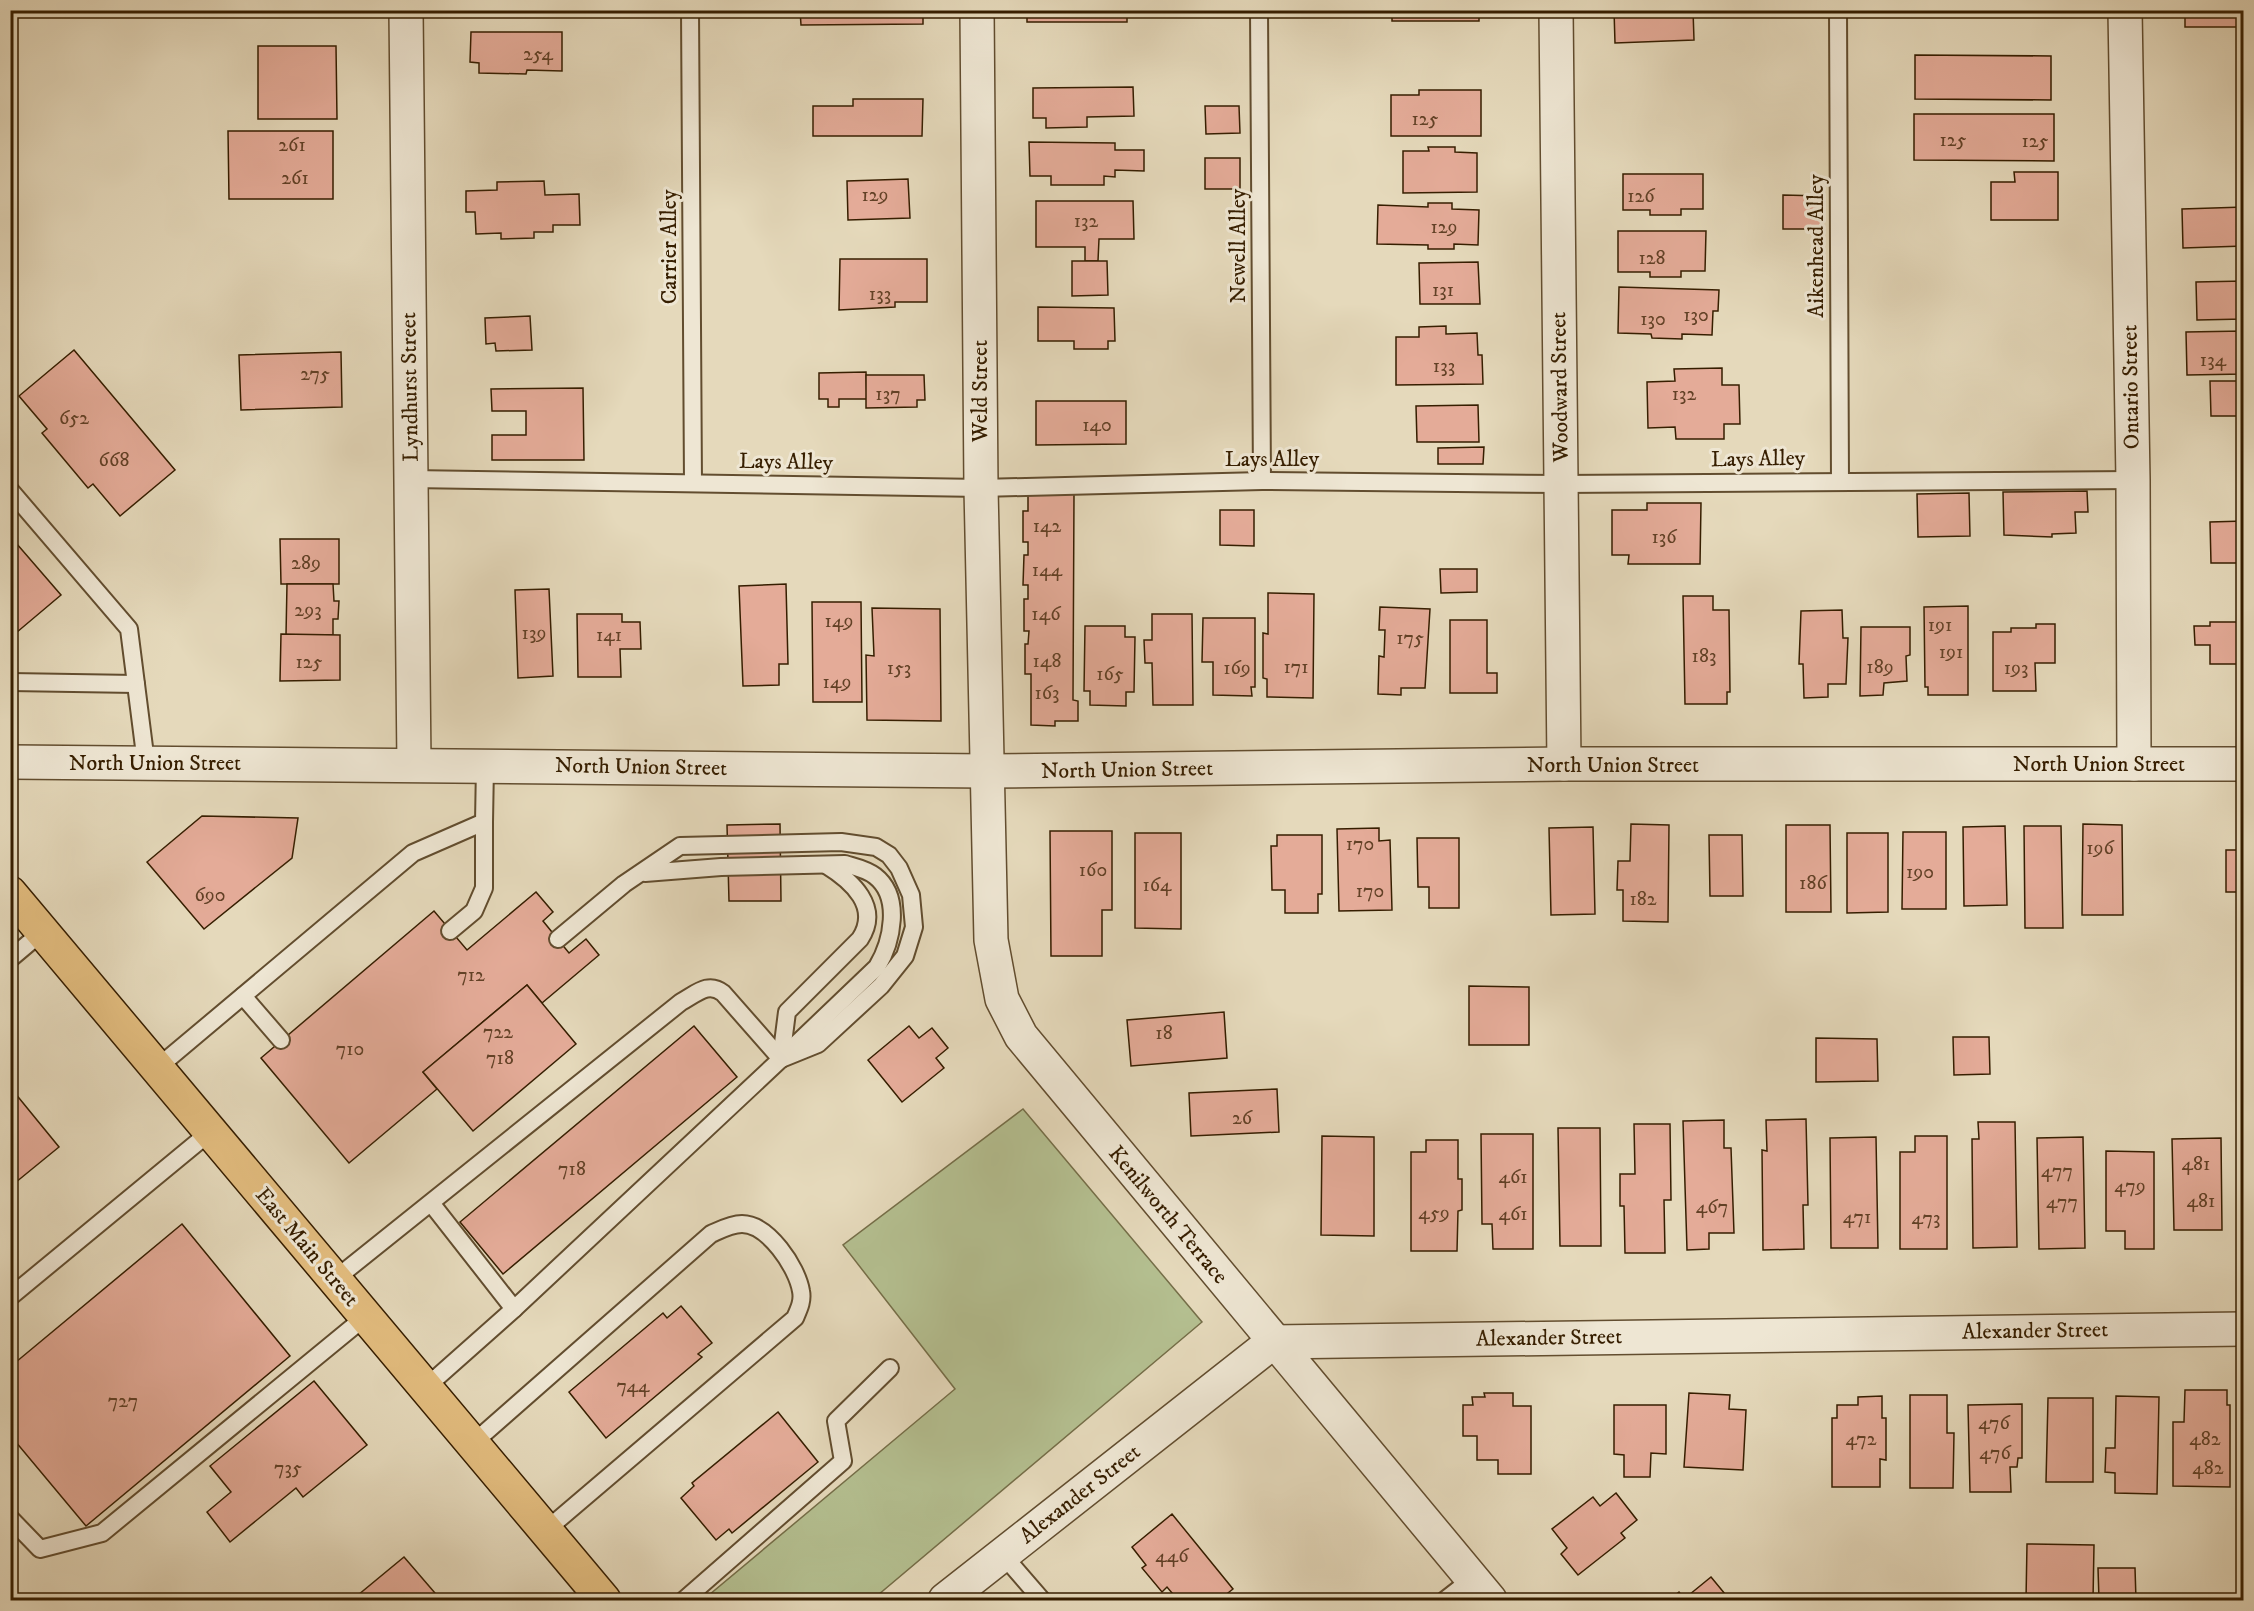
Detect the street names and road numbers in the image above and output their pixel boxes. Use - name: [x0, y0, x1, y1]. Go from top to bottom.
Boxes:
- street label: Aikenhead Alley: [1803, 174, 1830, 318]
- street label: Newell Alley: [1225, 188, 1252, 303]
- street label: Carrier Alley: [656, 189, 683, 304]
- street label: Woodward Street: [1545, 311, 1575, 464]
- street label: Lyndhurst Street: [395, 312, 425, 462]
- street label: Ontario Street: [2116, 324, 2146, 450]
- street label: Weld Street: [967, 340, 994, 443]
- street label: Lays Alley: [1711, 445, 1806, 473]
- street label: Lays Alley: [1225, 446, 1320, 473]
- street label: Lays Alley: [739, 448, 834, 476]
- street label: North Union Street: [69, 750, 241, 777]
- street label: North Union Street: [2013, 751, 2185, 778]
- street label: North Union Street: [555, 752, 727, 782]
- street label: North Union Street: [1527, 752, 1699, 779]
- street label: North Union Street: [1041, 755, 1213, 785]
- street label: Kenilworth Terrace: [1102, 1140, 1234, 1290]
- street label: East Main Street: [249, 1182, 365, 1312]
- street label: Alexander Street: [1962, 1316, 2108, 1346]
- street label: Alexander Street: [1476, 1323, 1622, 1353]
- street label: Alexander Street: [1014, 1438, 1146, 1550]

